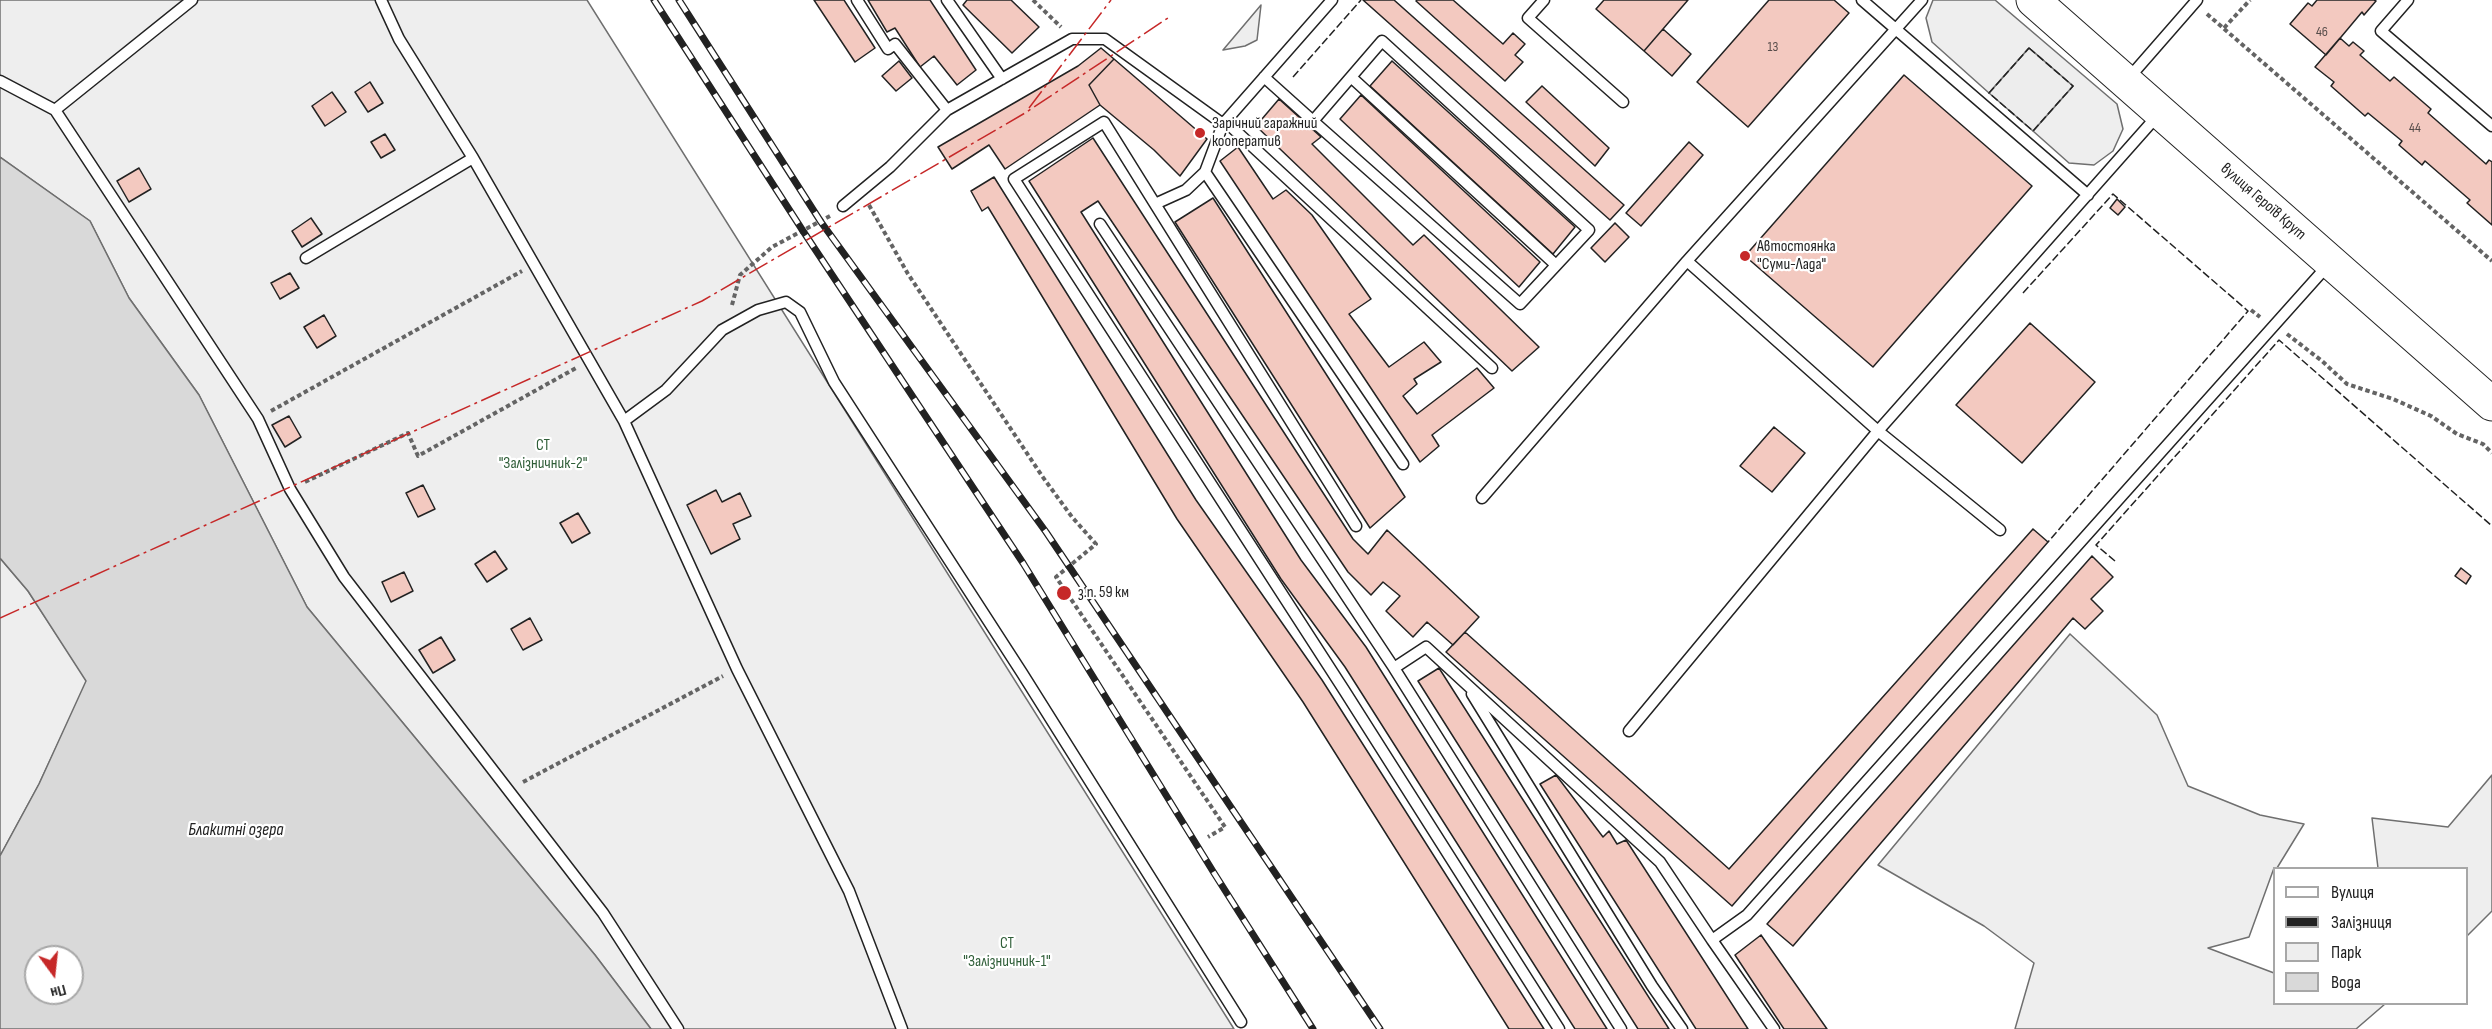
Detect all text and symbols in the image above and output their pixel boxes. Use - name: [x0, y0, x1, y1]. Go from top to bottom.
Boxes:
- house number: 46: [2316, 24, 2328, 40]
- house number: 13: [1768, 39, 1778, 55]
- place label: Зарічний гаражний кооператив: [1212, 114, 1317, 152]
- house number: 44: [2409, 120, 2421, 136]
- marker: Зарічний гаражний кооператив: [1193, 126, 1207, 140]
- street label: вулиця Героїв Крут: [2216, 160, 2310, 244]
- place label: Автостоянка "Суми-Лада": [1757, 237, 1836, 275]
- marker: Автостоянка "Суми-Лада": [1738, 249, 1752, 263]
- park label: СТ "Залізничник-2": [499, 436, 587, 474]
- place label: з.п. 59 км: [1078, 583, 1129, 603]
- marker: з.п. 59 км: [1055, 584, 1073, 602]
- water label: Блакитні озера: [188, 819, 284, 841]
- legend: [2273, 867, 2468, 1005]
- text: Вулиця: [2331, 882, 2374, 903]
- text: Залізниця: [2331, 912, 2392, 933]
- park label: СТ "Залізничник-1": [963, 934, 1051, 972]
- text: Парк: [2331, 942, 2361, 963]
- north arrow: [24, 945, 84, 1005]
- text: Вода: [2331, 972, 2361, 993]
- text: Пн: [48, 980, 68, 1002]

